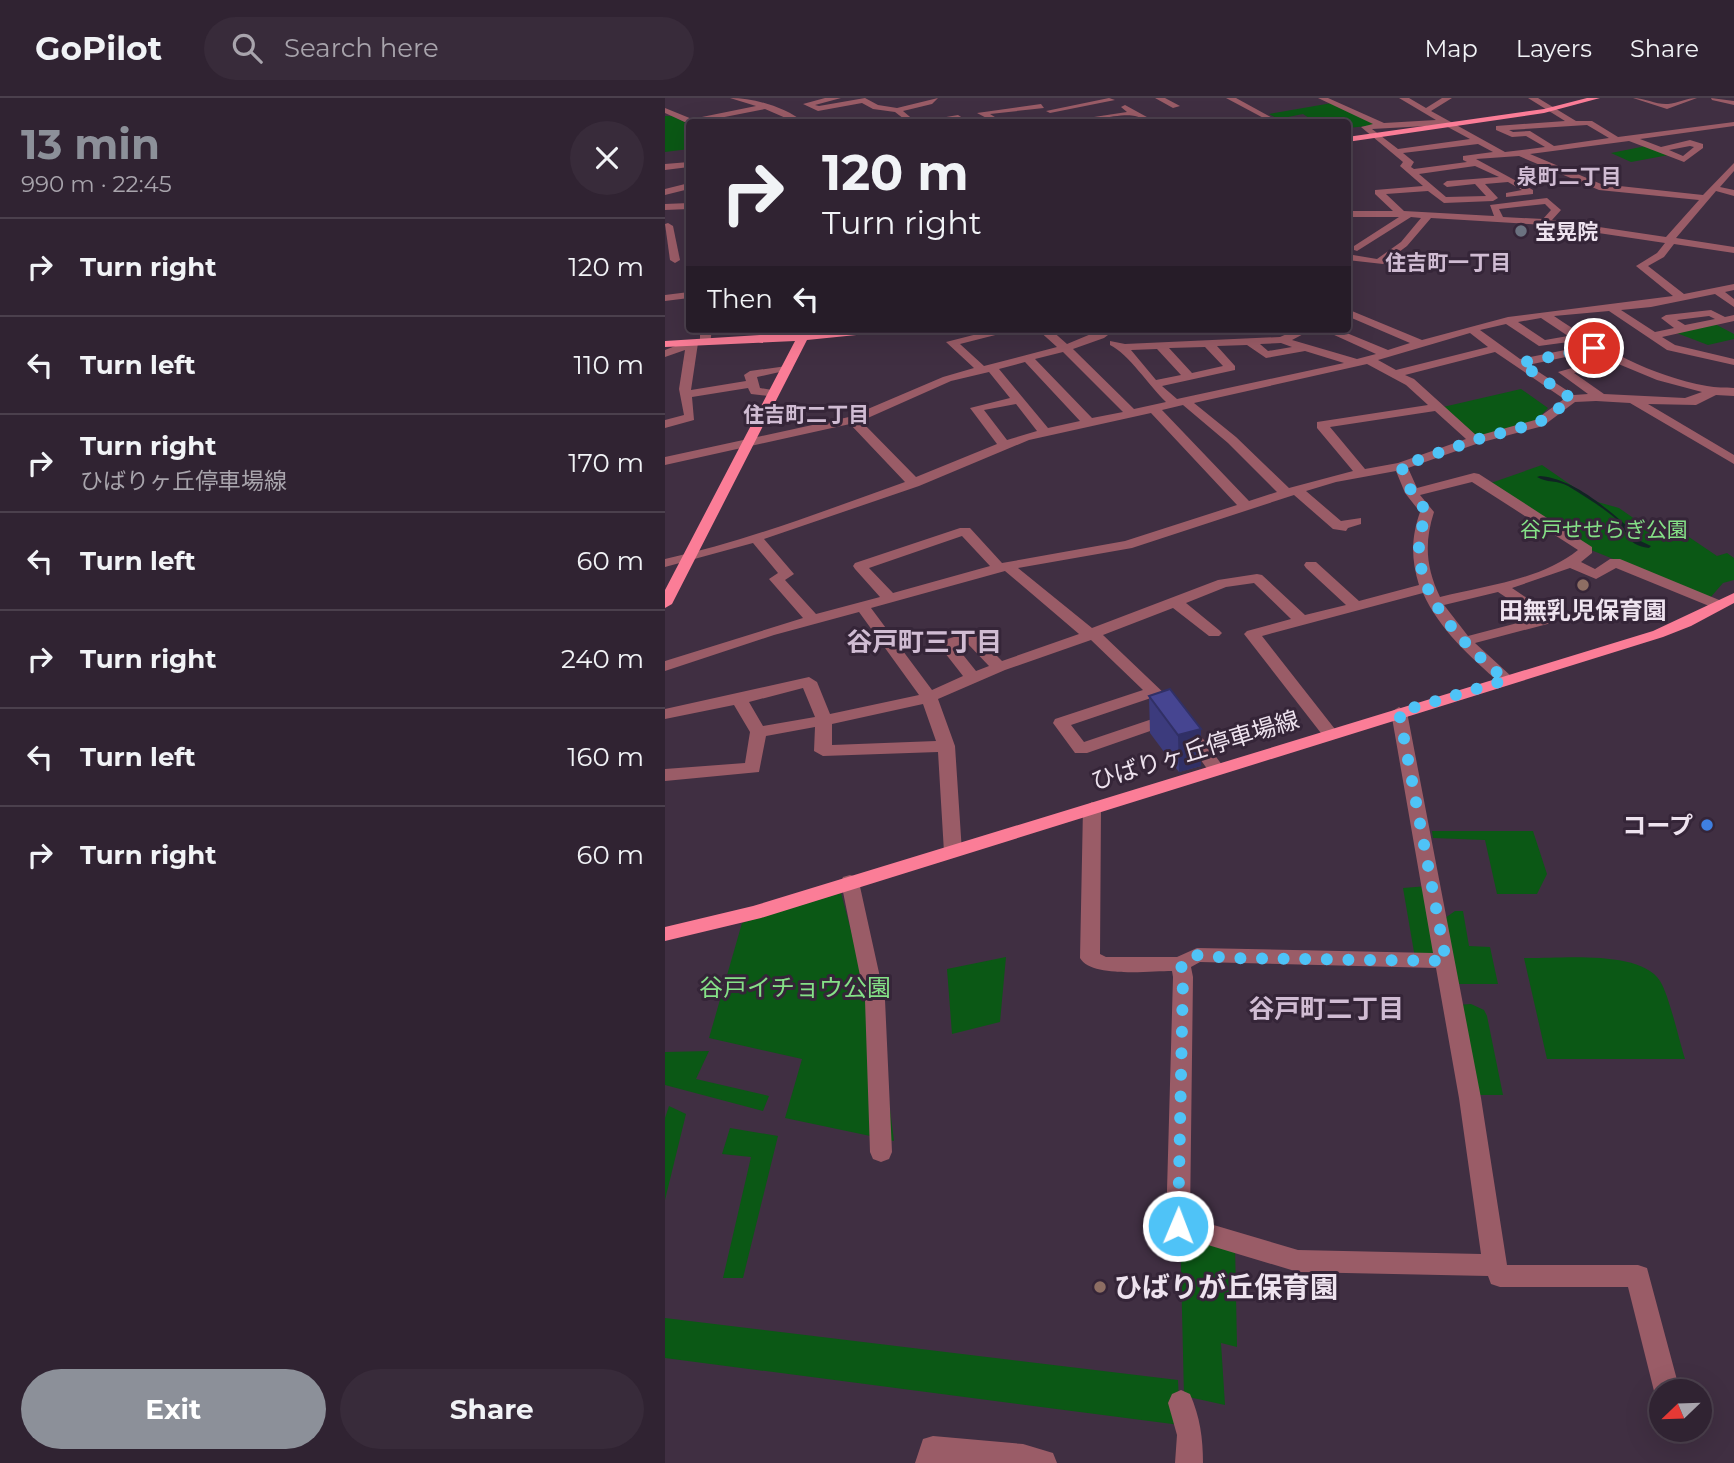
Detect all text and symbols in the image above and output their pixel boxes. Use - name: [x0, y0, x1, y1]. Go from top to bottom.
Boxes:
- search box: [204, 17, 694, 80]
- text: GoPilot: [35, 28, 162, 68]
- icon: search: [228, 29, 266, 67]
- text: Search here: [284, 32, 439, 64]
- text: Map: [1424, 34, 1478, 63]
- text: Layers: [1516, 34, 1592, 63]
- text: Share: [1630, 34, 1699, 63]
- text: 13 min: [21, 118, 160, 170]
- button: close: [570, 121, 644, 195]
- text: 120 m: [822, 143, 969, 202]
- icon: right: [707, 147, 798, 238]
- district label: 泉町二丁目: [1517, 164, 1622, 189]
- text: 990 m · 22:45: [21, 170, 172, 198]
- text: Turn right: [822, 203, 982, 242]
- place label: 宝晃院: [1535, 219, 1598, 244]
- marker: 宝晃院: [1513, 223, 1529, 239]
- icon: right: [21, 248, 59, 286]
- district label: 住吉町一丁目: [1385, 250, 1511, 275]
- text: Turn right: [80, 251, 216, 283]
- text: 120 m: [568, 251, 644, 283]
- icon: left: [787, 280, 825, 318]
- text: Then: [707, 283, 773, 315]
- pin: [1564, 318, 1624, 378]
- icon: arrive: [1575, 329, 1613, 367]
- icon: left: [21, 346, 59, 384]
- text: Turn left: [80, 349, 196, 381]
- text: 110 m: [574, 349, 644, 381]
- district label: 住吉町二丁目: [743, 402, 869, 427]
- text: Turn right: [80, 430, 216, 462]
- icon: right: [21, 444, 59, 482]
- text: 170 m: [568, 447, 644, 479]
- text: ひばりヶ丘停車場線: [80, 467, 287, 495]
- park label: 谷戸せせらぎ公園: [1520, 517, 1688, 542]
- icon: left: [21, 542, 59, 580]
- text: Turn left: [80, 545, 196, 577]
- text: 60 m: [577, 545, 644, 577]
- marker: 田無乳児保育園: [1575, 577, 1591, 593]
- place label: 田無乳児保育園: [1499, 596, 1667, 625]
- district label: 谷戸町三丁目: [846, 626, 1002, 658]
- icon: right: [21, 640, 59, 678]
- text: Turn right: [80, 643, 216, 675]
- text: 240 m: [561, 643, 644, 675]
- street label: ひばりヶ丘停車場線: [1087, 705, 1303, 795]
- icon: left: [21, 738, 59, 776]
- text: Turn left: [80, 741, 196, 773]
- text: 160 m: [567, 741, 644, 773]
- place label: コープ: [1622, 811, 1693, 840]
- marker: コープ: [1699, 817, 1715, 833]
- icon: right: [21, 836, 59, 874]
- text: Turn right: [80, 839, 216, 871]
- text: 60 m: [577, 839, 644, 871]
- park label: 谷戸イチョウ公園: [699, 973, 891, 1002]
- district label: 谷戸町二丁目: [1248, 993, 1404, 1025]
- position arrow: [1141, 1189, 1215, 1263]
- place label: ひばりが丘保育園: [1114, 1270, 1338, 1304]
- marker: ひばりが丘保育園: [1092, 1279, 1108, 1295]
- button: Exit: [21, 1369, 326, 1449]
- button: Share: [340, 1369, 644, 1449]
- north arrow: [1649, 1379, 1711, 1442]
- map controls: [1649, 1379, 1712, 1442]

